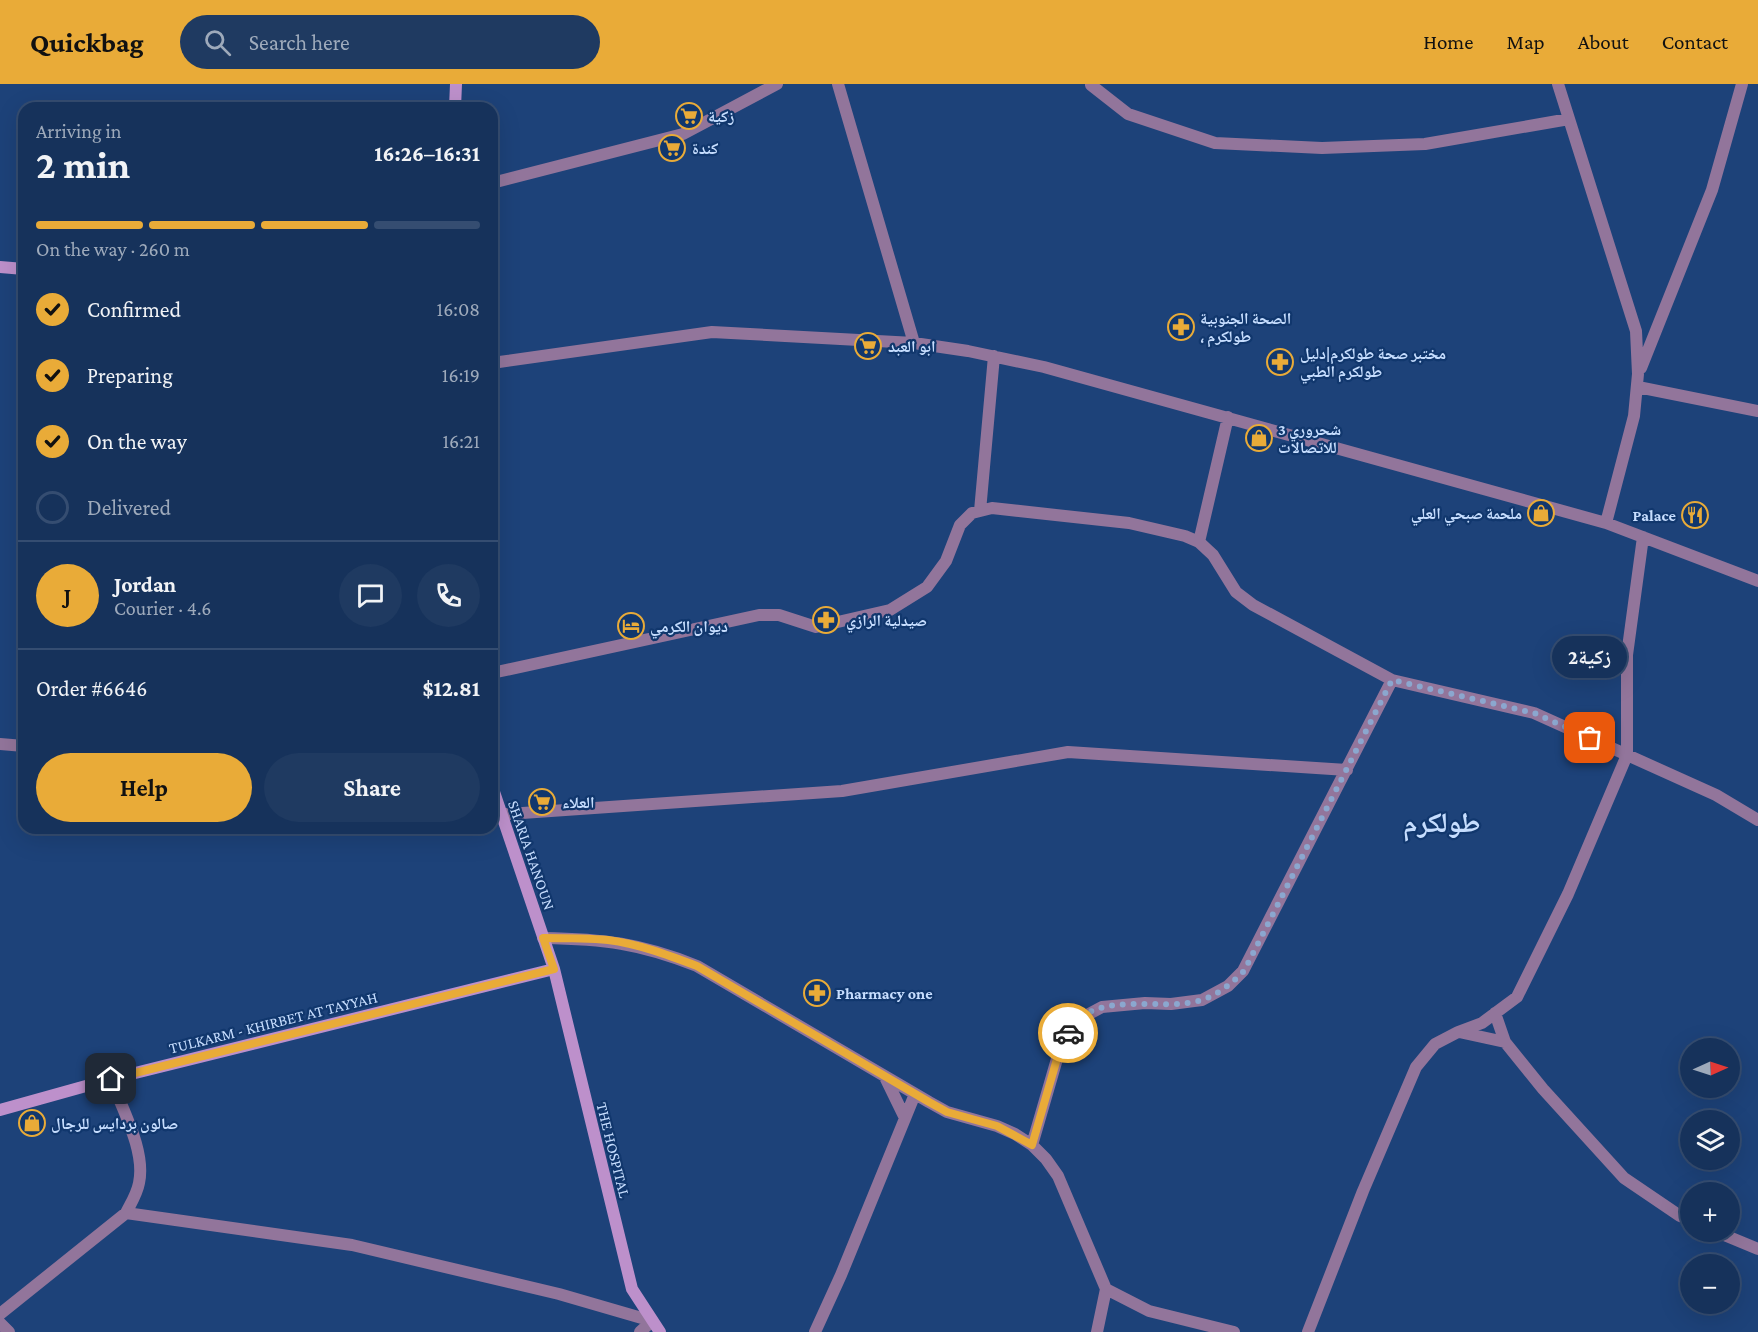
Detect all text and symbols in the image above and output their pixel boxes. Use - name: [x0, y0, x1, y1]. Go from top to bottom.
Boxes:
- search box: [180, 15, 600, 69]
- icon: search: [201, 26, 234, 59]
- text: Quickbag: [30, 27, 144, 58]
- text: Search here: [249, 30, 350, 55]
- text: Home: [1423, 30, 1473, 54]
- text: Map: [1506, 30, 1545, 54]
- text: About: [1578, 30, 1629, 54]
- text: Contact: [1662, 30, 1728, 54]
- supermarket icon: زكية: [674, 101, 704, 131]
- place label: زكية: [708, 108, 734, 125]
- text: Arriving in: [36, 120, 121, 142]
- supermarket icon: كندة: [657, 133, 687, 163]
- place label: كندة: [692, 140, 718, 157]
- text: 16:26–16:31: [374, 141, 480, 166]
- text: 2 min: [36, 143, 130, 186]
- text: On the way · 260 m: [36, 238, 190, 260]
- icon: check: [36, 293, 69, 326]
- text: Confirmed: [87, 297, 181, 322]
- text: 16:08: [437, 298, 480, 320]
- place label: الصحة الجنوبية ، طولكرم: [1200, 310, 1291, 348]
- pharmacy icon: الصحة الجنوبية ، طولكرم: [1166, 312, 1196, 342]
- supermarket icon: ابو العبد: [853, 331, 883, 361]
- place label: ابو العبد: [888, 338, 935, 356]
- place label: مختبر صحة طولكرم|دليل طولكرم الطبي: [1300, 345, 1446, 384]
- pharmacy icon: مختبر صحة طولكرم|دليل طولكرم الطبي: [1265, 347, 1295, 377]
- icon: check: [36, 359, 69, 392]
- text: Preparing: [87, 363, 173, 388]
- text: 16:19: [442, 364, 480, 386]
- place label: شحروري 3 للاتصالات: [1278, 421, 1341, 456]
- shop icon: شحروري 3 للاتصالات: [1244, 423, 1274, 453]
- icon: check: [36, 425, 69, 458]
- text: On the way: [87, 429, 187, 454]
- text: 16:21: [442, 430, 480, 452]
- text: Delivered: [87, 495, 171, 520]
- shop icon: ملحمة صبحي العلي: [1526, 498, 1556, 528]
- restaurant icon: Palace: [1680, 500, 1710, 530]
- place label: ملحمة صبحي العلي: [1411, 505, 1522, 526]
- place label: Palace: [1633, 507, 1677, 524]
- button: chat: [339, 564, 402, 627]
- button: phone: [417, 564, 480, 627]
- text: Jordan: [114, 572, 176, 597]
- text: J: [64, 583, 71, 608]
- text: Courier · 4.6: [114, 597, 212, 619]
- pharmacy icon: صيدلية الرازي: [811, 605, 841, 635]
- hotel icon: ديوان الكرمي: [616, 611, 646, 641]
- place label: صيدلية الرازي: [846, 612, 927, 633]
- place label: ديوان الكرمي: [650, 618, 728, 639]
- callout: زكية2: [1552, 636, 1628, 678]
- text: زكية2: [1568, 646, 1611, 668]
- text: Order #6646: [36, 676, 147, 701]
- text: $12.81: [422, 676, 480, 701]
- pin: [1564, 712, 1615, 763]
- icon: bag: [1573, 721, 1606, 754]
- button: Help: [36, 753, 252, 822]
- button: Share: [264, 753, 480, 822]
- supermarket icon: العلاء: [527, 787, 557, 817]
- place label: العلاء: [562, 794, 595, 811]
- street label: SHARIA HANOUN: [505, 798, 558, 912]
- district label: طولكرم: [1403, 807, 1481, 842]
- pharmacy icon: Pharmacy one: [802, 978, 832, 1008]
- place label: Pharmacy one: [836, 985, 933, 1002]
- street label: TULKARM - KHIRBET AT TAYYAH: [167, 988, 379, 1057]
- courier: [1038, 1003, 1098, 1063]
- icon: car: [1052, 1017, 1085, 1050]
- north arrow: [1680, 1038, 1740, 1098]
- map controls: [1680, 1038, 1740, 1314]
- pin: [85, 1053, 136, 1104]
- icon: home: [94, 1062, 127, 1095]
- street label: THE HOSPITAL: [593, 1101, 634, 1200]
- shop icon: صالون بردايس للرجال: [17, 1108, 47, 1138]
- button: layers: [1680, 1110, 1740, 1170]
- place label: صالون بردايس للرجال: [51, 1115, 178, 1133]
- button: +: [1680, 1182, 1740, 1242]
- button: −: [1680, 1254, 1740, 1314]

